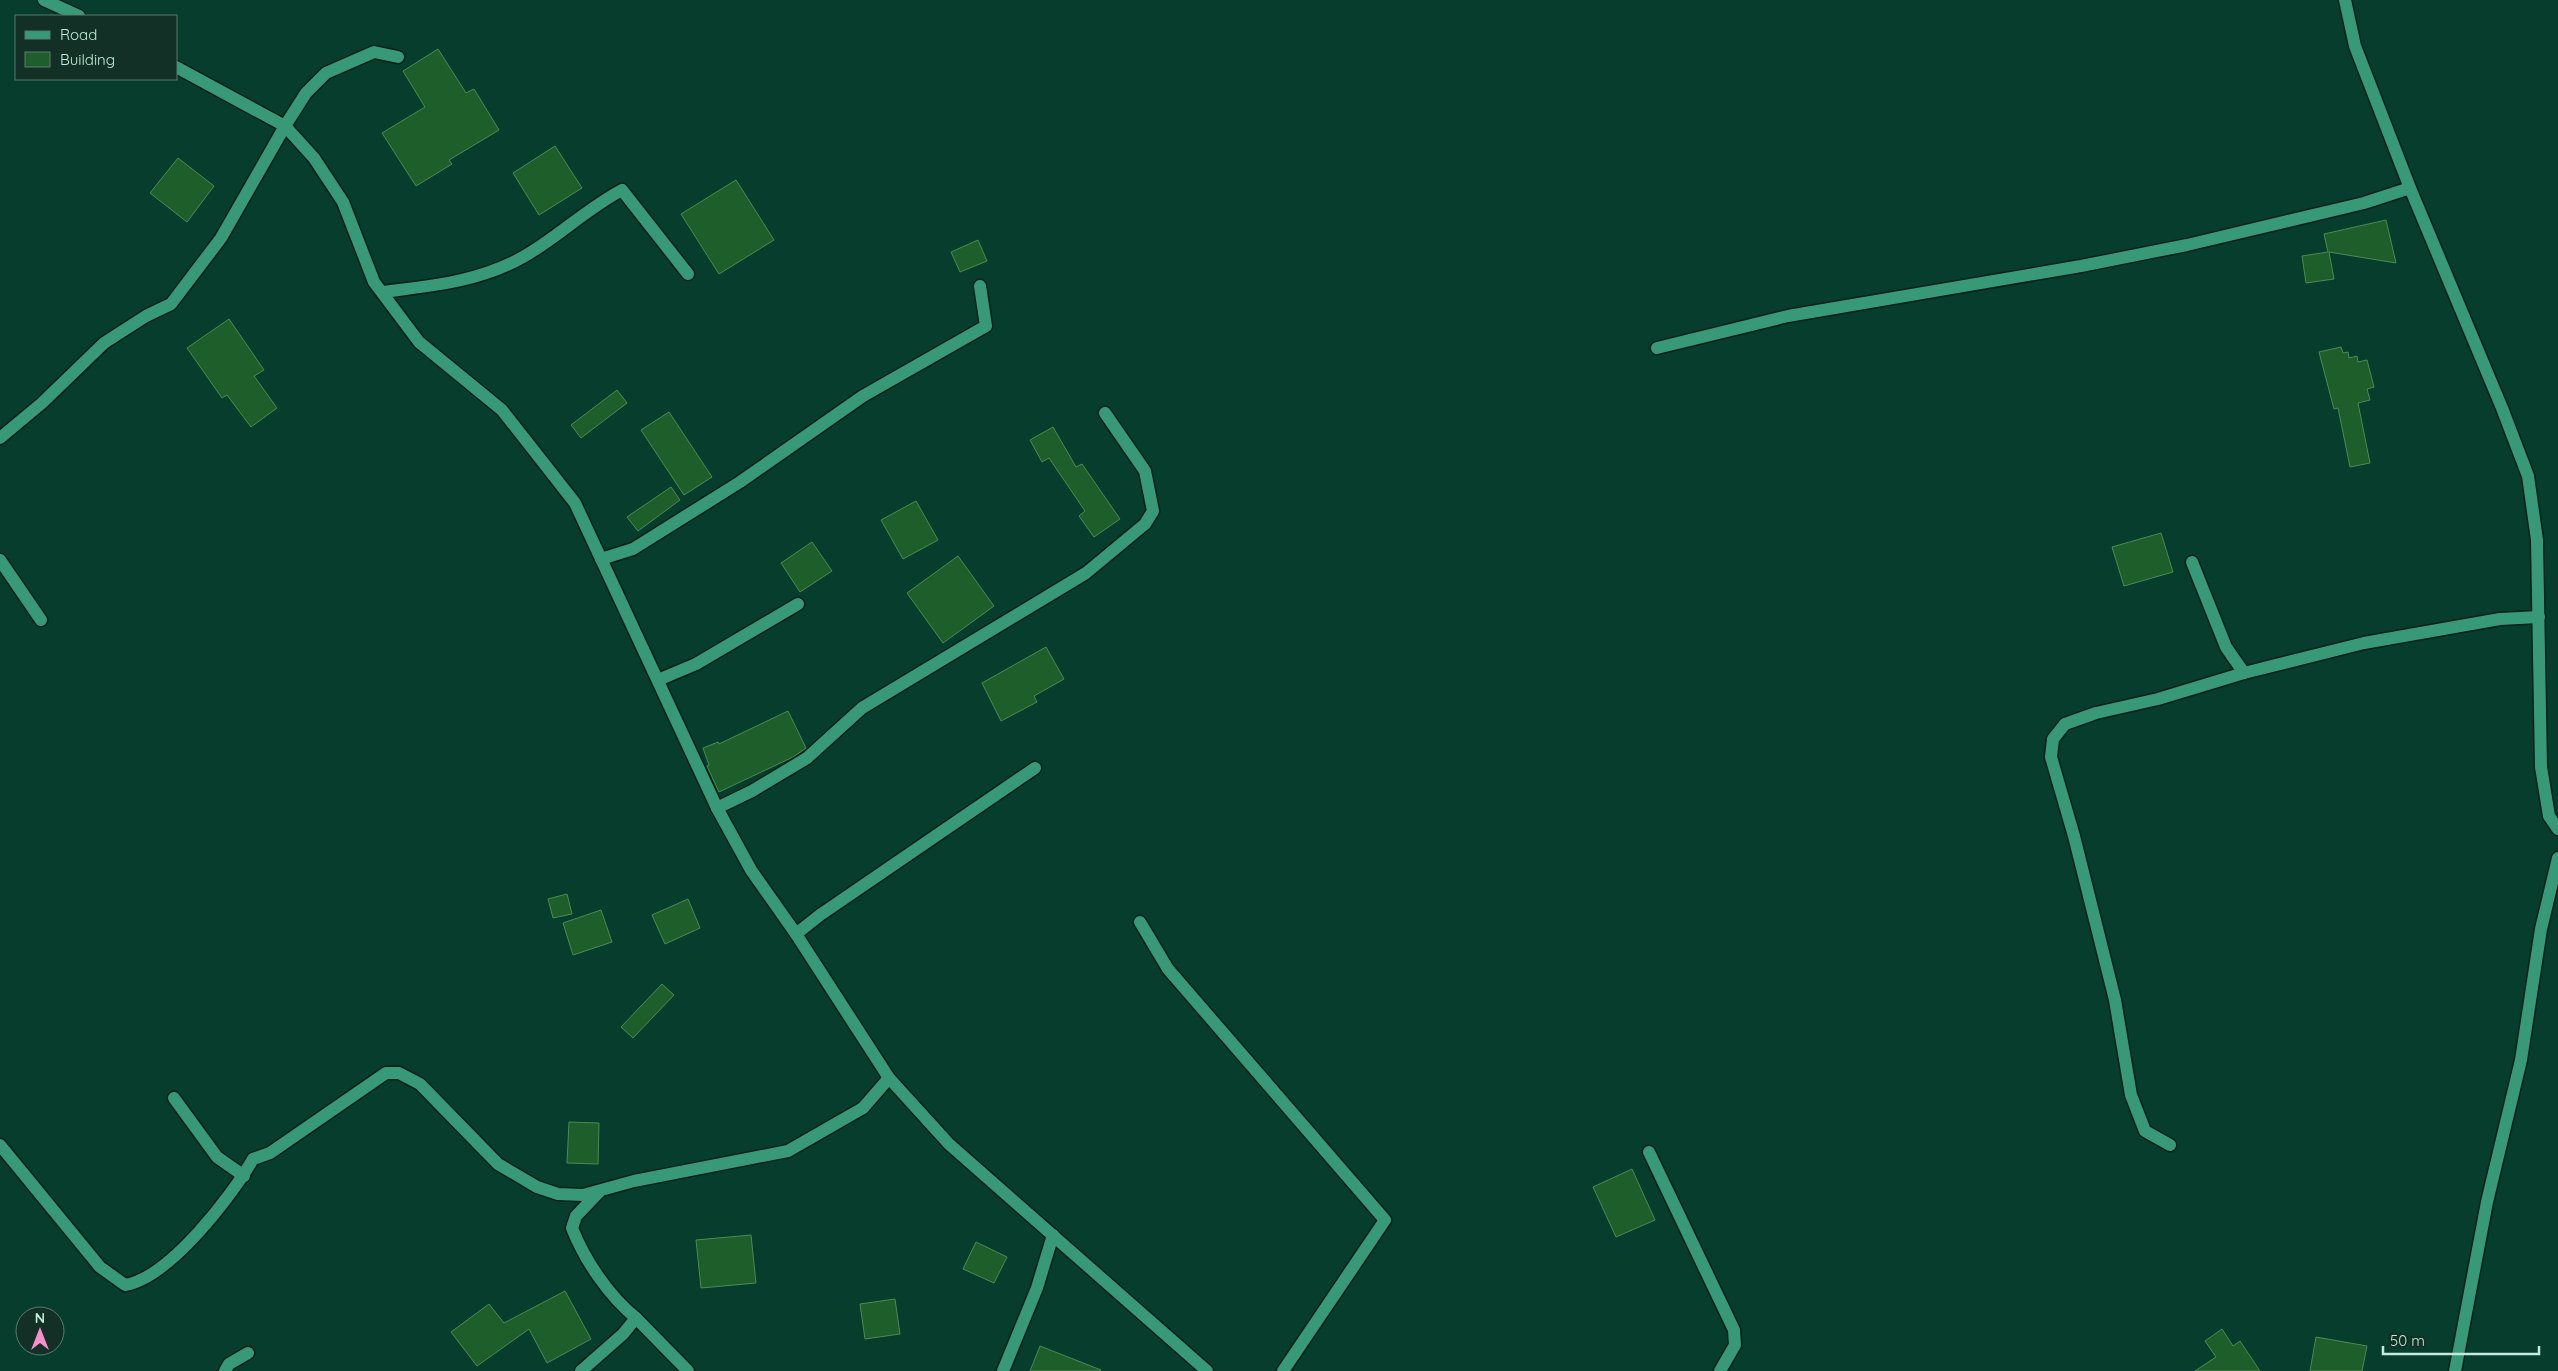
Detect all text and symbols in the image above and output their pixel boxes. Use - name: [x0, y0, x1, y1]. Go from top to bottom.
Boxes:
- legend: [15, 15, 178, 80]
- text: Road: [60, 25, 97, 44]
- text: Building: [60, 50, 115, 69]
- north arrow: [15, 1306, 65, 1356]
- text: N: [35, 1309, 45, 1327]
- scale bar: [2383, 1324, 2539, 1356]
- text: 50 m: [2390, 1331, 2425, 1350]

